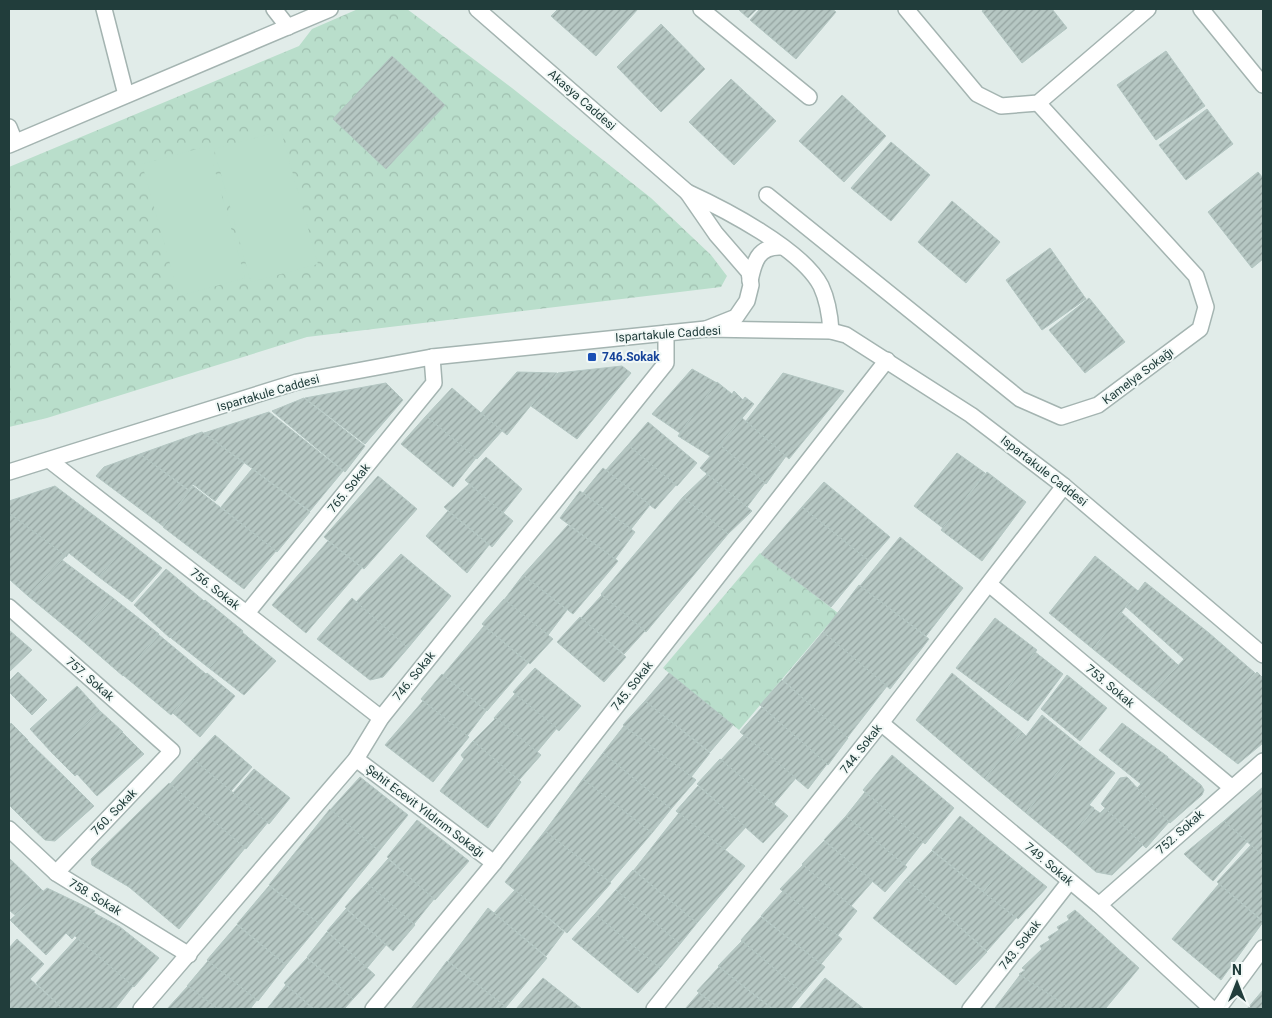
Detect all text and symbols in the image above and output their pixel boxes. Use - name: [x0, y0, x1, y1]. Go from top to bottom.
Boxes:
- street label: Akasya Caddesi: [545, 67, 619, 133]
- street label: Ispartakule Caddesi: [615, 323, 721, 345]
- street label: Kamelya Sokağı: [1100, 345, 1176, 407]
- place label: 746.Sokak: [602, 350, 660, 364]
- marker: 746.Sokak: [586, 351, 598, 363]
- street label: Ispartakule Caddesi: [215, 372, 321, 414]
- street label: Ispartakule Caddesi: [998, 433, 1090, 509]
- street label: 765. Sokak: [325, 460, 374, 515]
- street label: 756. Sokak: [187, 565, 243, 613]
- street label: 746. Sokak: [390, 648, 439, 703]
- street label: 757. Sokak: [63, 654, 118, 704]
- street label: 745. Sokak: [608, 658, 656, 714]
- street label: 753. Sokak: [1083, 662, 1138, 711]
- street label: 744. Sokak: [837, 721, 885, 777]
- street label: Şehit Ecevit Yıldırım Sokağı: [363, 762, 487, 860]
- street label: 760. Sokak: [88, 785, 140, 838]
- street label: 752. Sokak: [1153, 806, 1207, 857]
- street label: 749. Sokak: [1022, 840, 1077, 889]
- street label: 758. Sokak: [66, 876, 125, 919]
- street label: 743. Sokak: [996, 917, 1044, 973]
- north arrow: [1212, 958, 1262, 1008]
- text: N: [1232, 962, 1242, 978]

